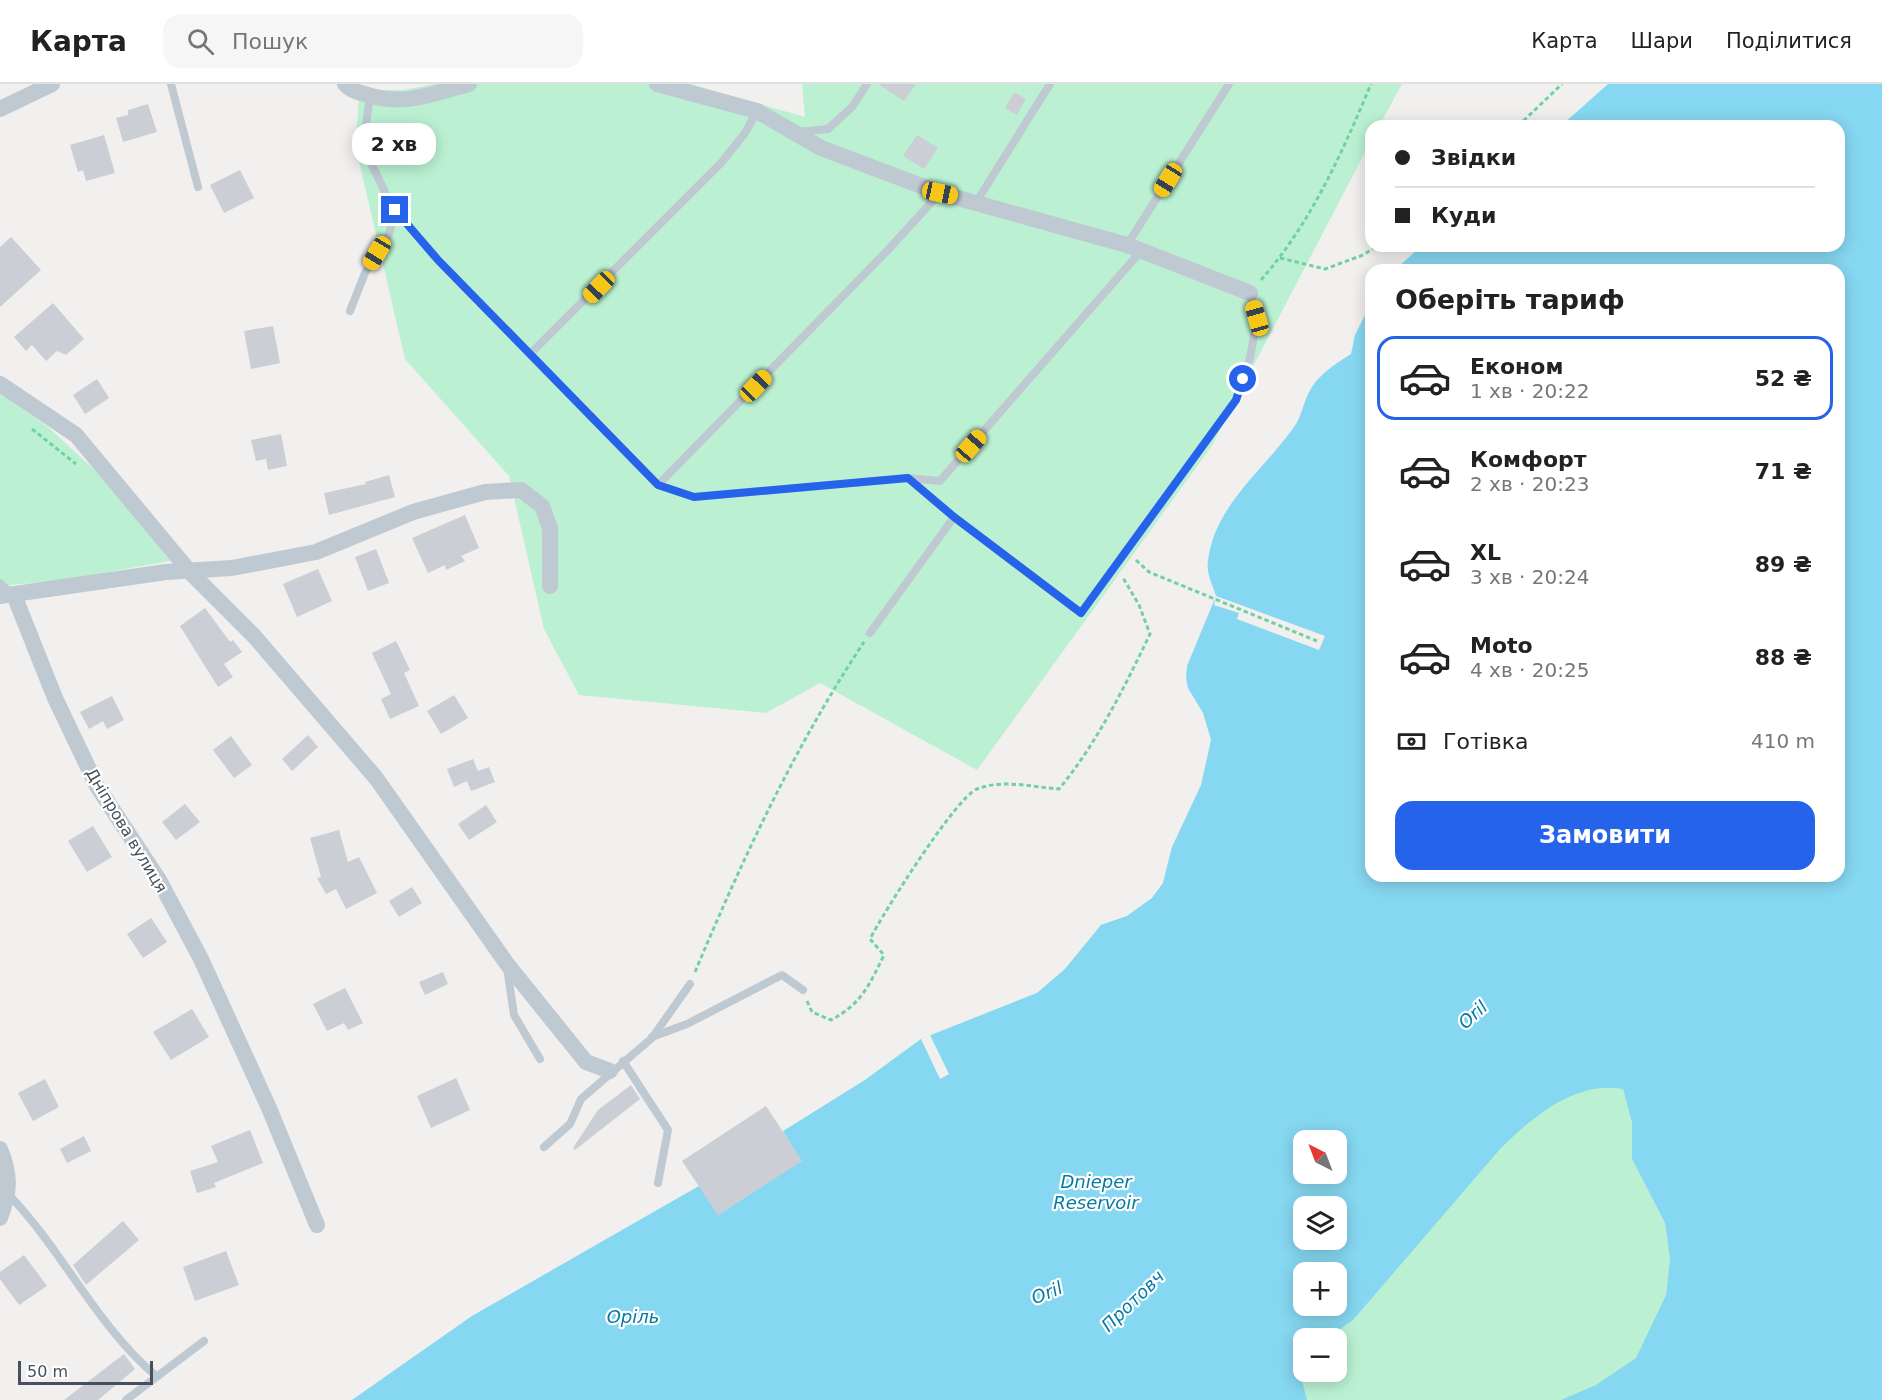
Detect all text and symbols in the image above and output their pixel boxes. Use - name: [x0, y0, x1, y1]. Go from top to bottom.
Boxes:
- search box: [163, 14, 583, 68]
- text: Карта: [30, 25, 127, 58]
- icon: search: [184, 25, 217, 58]
- text: Пошук: [232, 29, 308, 54]
- text: Карта: [1531, 29, 1598, 53]
- text: Шари: [1631, 29, 1693, 53]
- text: Поділитися: [1726, 29, 1852, 53]
- callout: 2 хв: [353, 123, 437, 165]
- text: 2 хв: [371, 132, 417, 156]
- text: Звідки: [1431, 145, 1516, 170]
- car: [1151, 160, 1185, 200]
- car: [921, 180, 959, 206]
- route end: [381, 196, 408, 223]
- text: Куди: [1431, 203, 1497, 228]
- car: [360, 233, 394, 273]
- car: [580, 268, 618, 306]
- text: Оберіть тариф: [1395, 284, 1625, 315]
- car: [1243, 298, 1271, 338]
- icon: car: [1398, 351, 1452, 405]
- text: Економ: [1470, 354, 1563, 379]
- route start: [1229, 365, 1256, 392]
- text: 52 ₴: [1755, 366, 1812, 391]
- car: [737, 367, 775, 405]
- text: 1 хв · 20:22: [1470, 379, 1589, 403]
- car: [952, 427, 990, 465]
- icon: car: [1398, 444, 1452, 498]
- text: Комфорт: [1470, 447, 1587, 472]
- text: 71 ₴: [1755, 459, 1812, 484]
- text: 2 хв · 20:23: [1470, 472, 1589, 496]
- icon: car: [1398, 537, 1452, 591]
- text: XL: [1470, 540, 1501, 565]
- text: 89 ₴: [1755, 552, 1812, 577]
- text: 3 хв · 20:24: [1470, 565, 1589, 589]
- icon: car: [1398, 630, 1452, 684]
- text: Moto: [1470, 633, 1533, 658]
- text: 88 ₴: [1755, 645, 1812, 670]
- text: 4 хв · 20:25: [1470, 658, 1589, 682]
- icon: cash: [1395, 725, 1428, 758]
- text: Готівка: [1443, 729, 1529, 754]
- text: 410 m: [1751, 729, 1815, 753]
- street label: Дніпрова вулиця: [82, 764, 171, 896]
- button: Замовити: [1395, 801, 1815, 870]
- water label: Oril: [1454, 996, 1491, 1033]
- north arrow: [1293, 1130, 1347, 1184]
- map controls: [1293, 1130, 1347, 1382]
- water label: Dnieper Reservoir: [1053, 1171, 1140, 1213]
- button: layers: [1293, 1196, 1347, 1250]
- button: +: [1293, 1262, 1347, 1316]
- water label: Протовч: [1097, 1266, 1168, 1336]
- water label: Oril: [1028, 1277, 1065, 1308]
- water label: Орiль: [607, 1306, 659, 1327]
- button: −: [1293, 1328, 1347, 1382]
- scale bar: [18, 1358, 153, 1386]
- text: 50 m: [27, 1362, 68, 1381]

